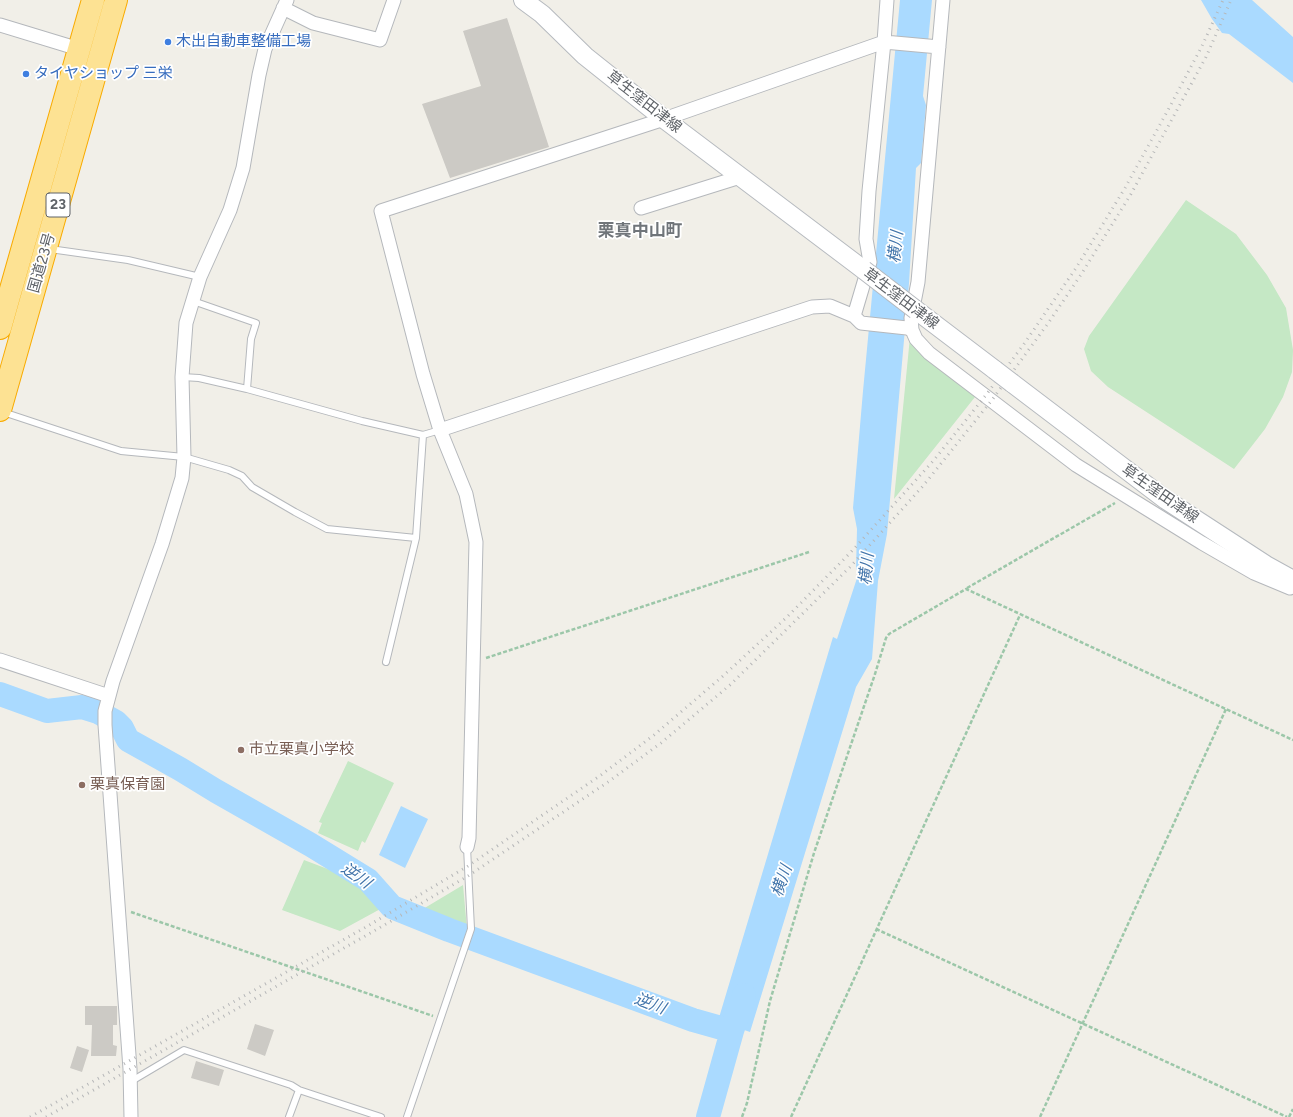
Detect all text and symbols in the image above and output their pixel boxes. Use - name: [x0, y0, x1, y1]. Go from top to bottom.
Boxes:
- place label: 木出自動車整備工場: [176, 33, 311, 51]
- marker: 木出自動車整備工場: [163, 37, 173, 47]
- place label: タイヤショップ 三栄: [34, 65, 173, 83]
- street label: 草生窪田津線: [603, 67, 685, 137]
- marker: タイヤショップ 三栄: [21, 69, 31, 79]
- road number: 23: [46, 193, 70, 217]
- district label: 栗真中山町: [598, 221, 682, 241]
- water label: 横川: [885, 230, 907, 264]
- street label: 国道23号: [25, 231, 59, 295]
- street label: 草生窪田津線: [860, 265, 942, 333]
- street label: 草生窪田津線: [1118, 461, 1202, 527]
- water label: 横川: [856, 552, 878, 586]
- place label: 市立栗真小学校: [249, 741, 354, 759]
- marker: 市立栗真小学校: [236, 745, 246, 755]
- place label: 栗真保育園: [90, 776, 165, 794]
- marker: 栗真保育園: [77, 780, 87, 790]
- water label: 逆川: [337, 859, 375, 893]
- water label: 横川: [768, 863, 796, 899]
- water label: 逆川: [632, 989, 668, 1019]

